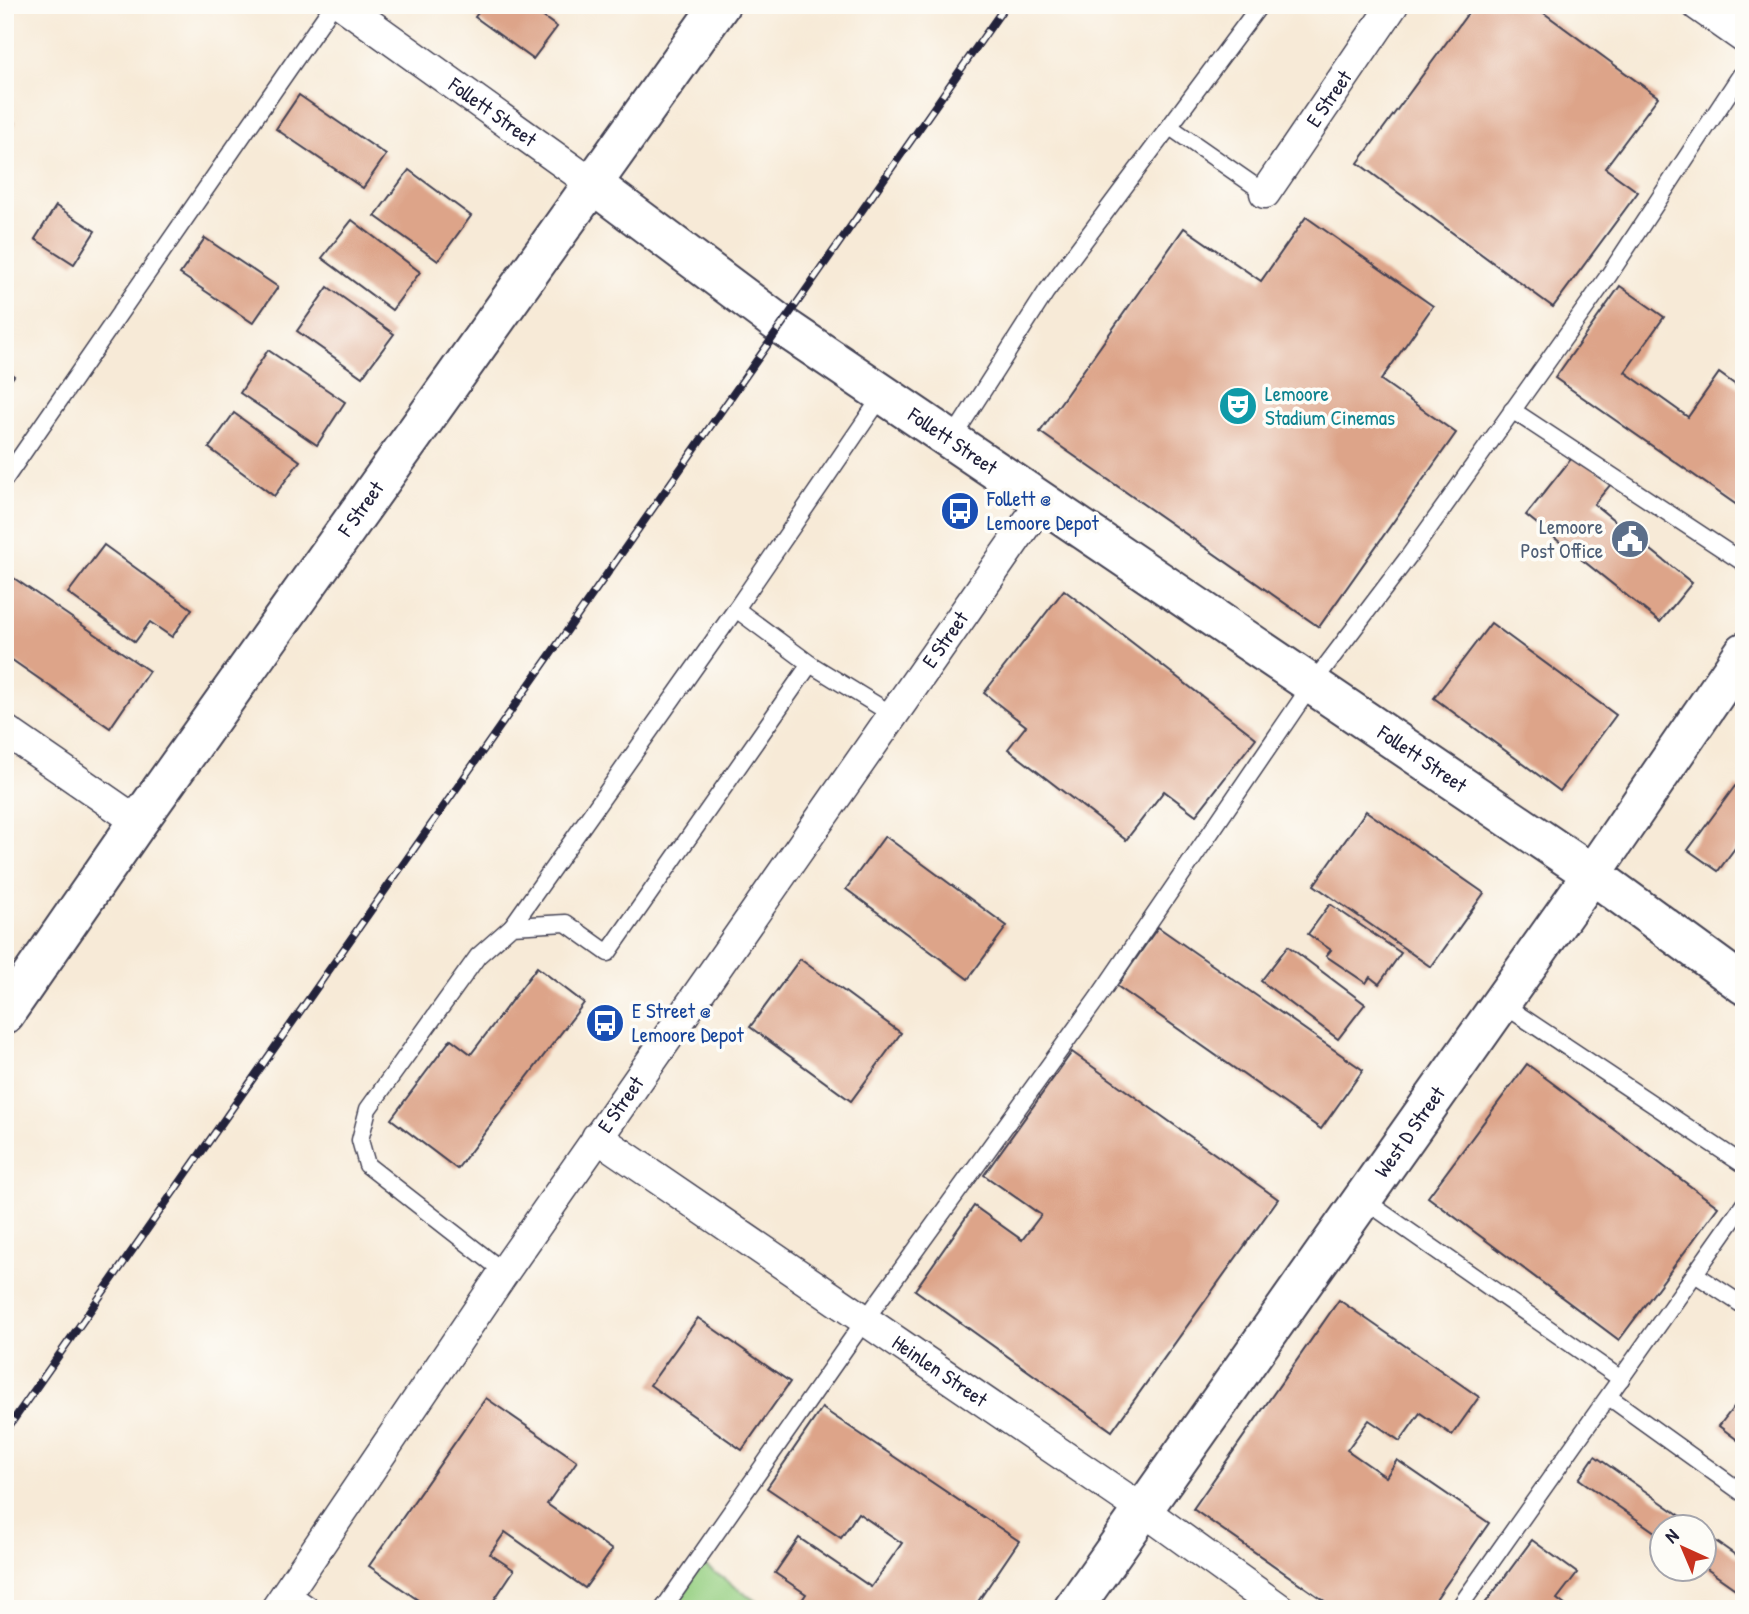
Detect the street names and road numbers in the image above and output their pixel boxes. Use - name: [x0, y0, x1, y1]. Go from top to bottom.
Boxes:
- street label: E Street: [1299, 64, 1359, 133]
- street label: Follett Street: [442, 70, 543, 154]
- street label: Follett Street: [902, 400, 1004, 482]
- street label: F Street: [330, 474, 391, 543]
- street label: E Street: [915, 605, 975, 674]
- street label: Follett Street: [1371, 718, 1474, 800]
- street label: E Street: [591, 1070, 651, 1139]
- street label: West D Street: [1367, 1080, 1452, 1183]
- street label: Heinlen Street: [887, 1328, 994, 1414]

